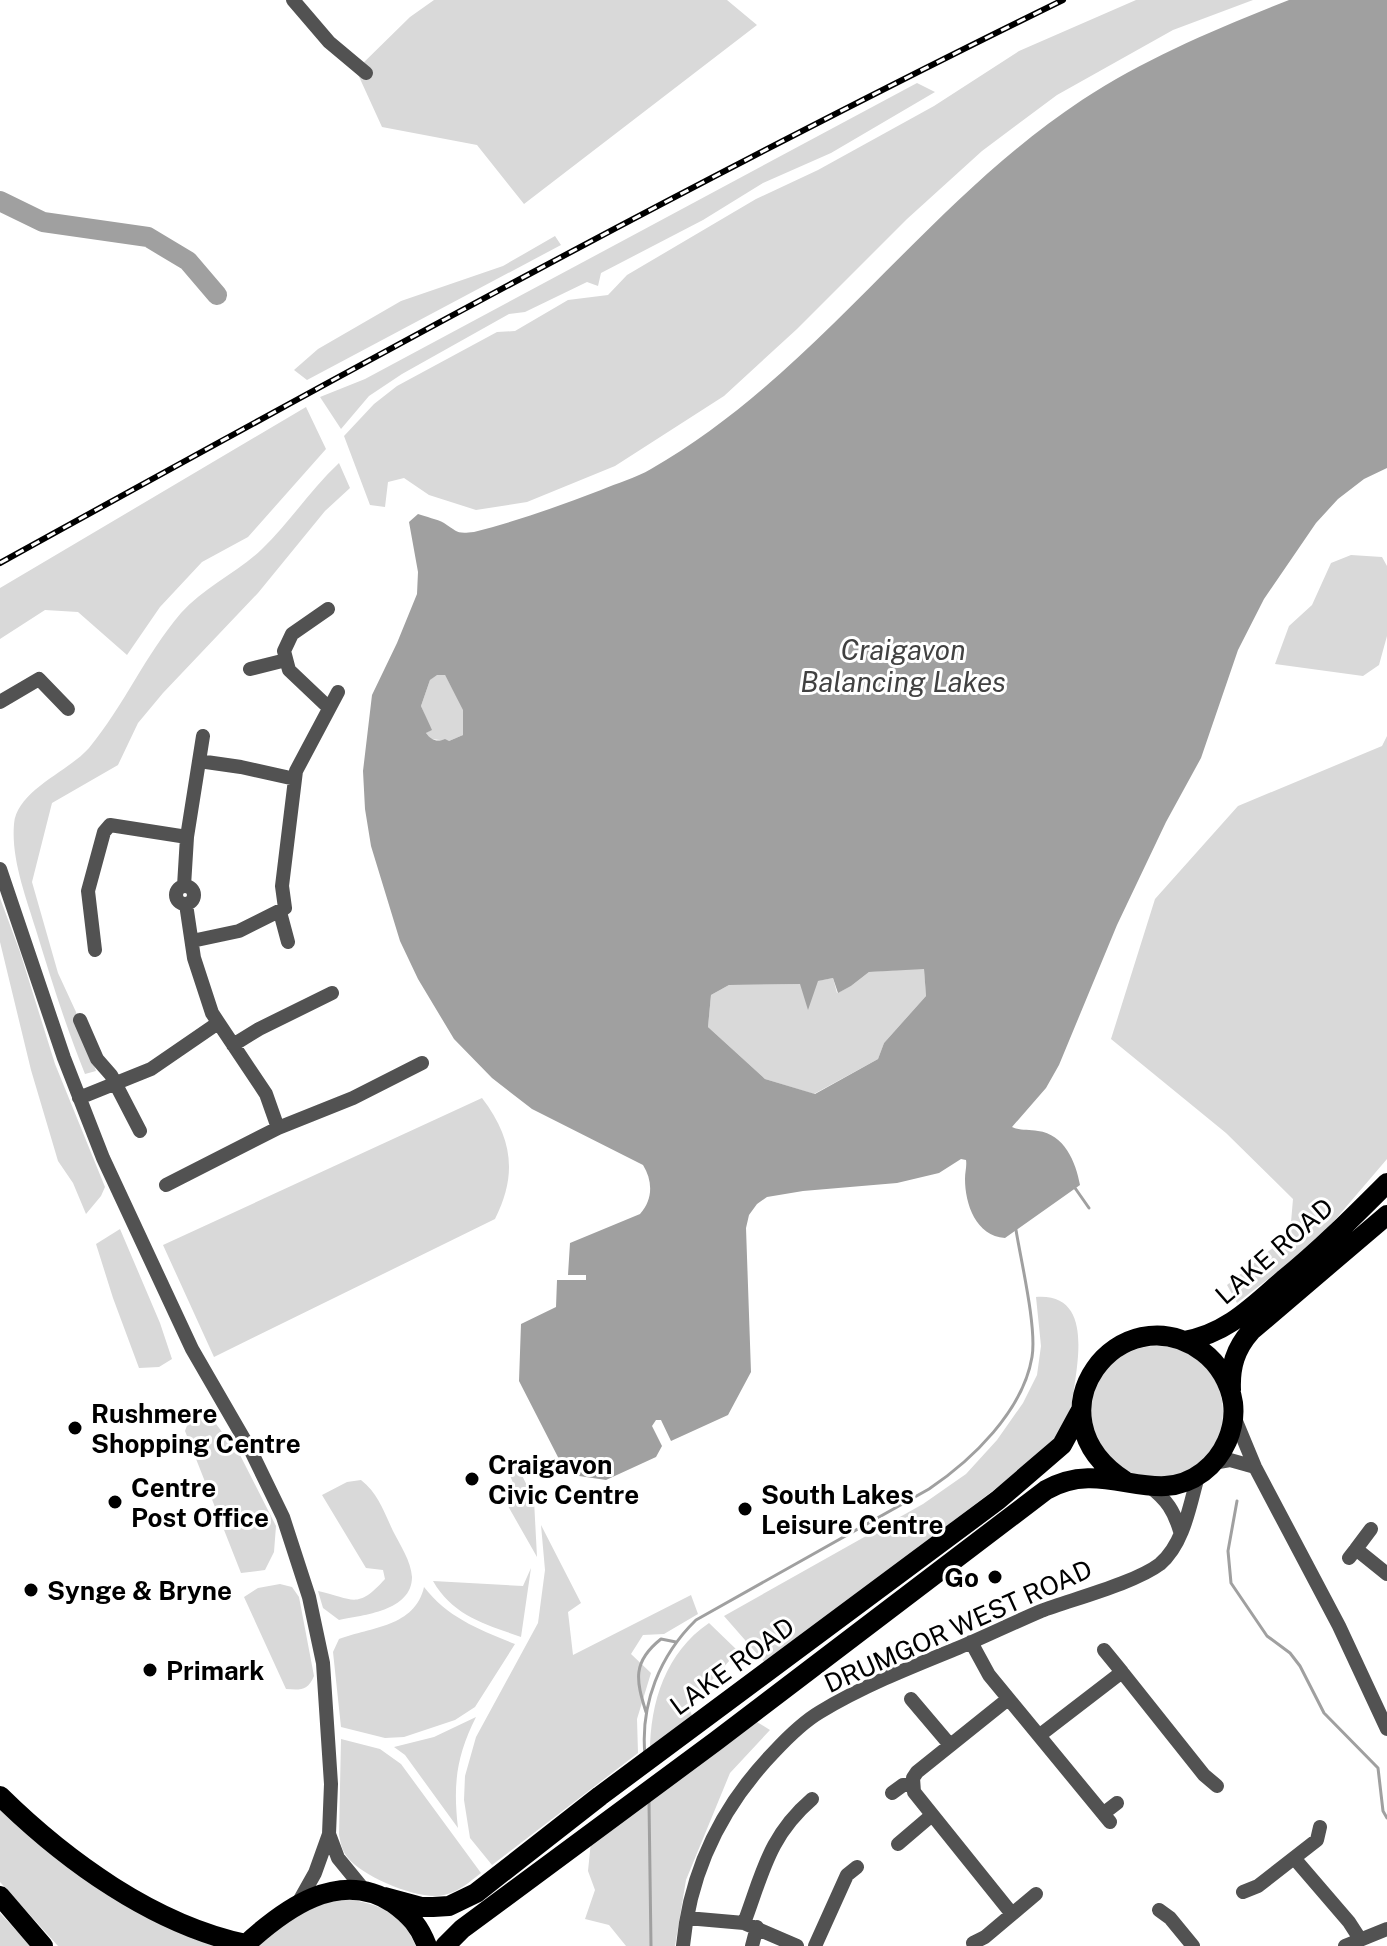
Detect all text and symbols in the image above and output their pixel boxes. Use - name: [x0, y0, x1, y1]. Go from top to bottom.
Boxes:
- water label: Craigavon Balancing Lakes: [800, 633, 1006, 698]
- street label: LAKE ROAD: [1209, 1191, 1339, 1311]
- place label: Rushmere Shopping Centre: [91, 1398, 301, 1459]
- marker: Rushmere Shopping Centre: [66, 1419, 84, 1437]
- place label: Craigavon Civic Centre: [488, 1449, 639, 1510]
- marker: Craigavon Civic Centre: [463, 1470, 481, 1488]
- place label: Centre Post Office: [131, 1472, 269, 1533]
- place label: South Lakes Leisure Centre: [761, 1479, 944, 1540]
- marker: Centre Post Office: [106, 1493, 124, 1511]
- marker: South Lakes Leisure Centre: [736, 1500, 754, 1518]
- street label: DRUMGOR WEST ROAD: [819, 1553, 1097, 1699]
- place label: Go: [944, 1562, 979, 1593]
- marker: Go: [986, 1568, 1004, 1586]
- place label: Synge & Bryne: [47, 1575, 232, 1606]
- marker: Synge & Bryne: [22, 1581, 40, 1599]
- street label: LAKE ROAD: [664, 1611, 800, 1721]
- place label: Primark: [166, 1655, 264, 1686]
- marker: Primark: [141, 1661, 159, 1679]

